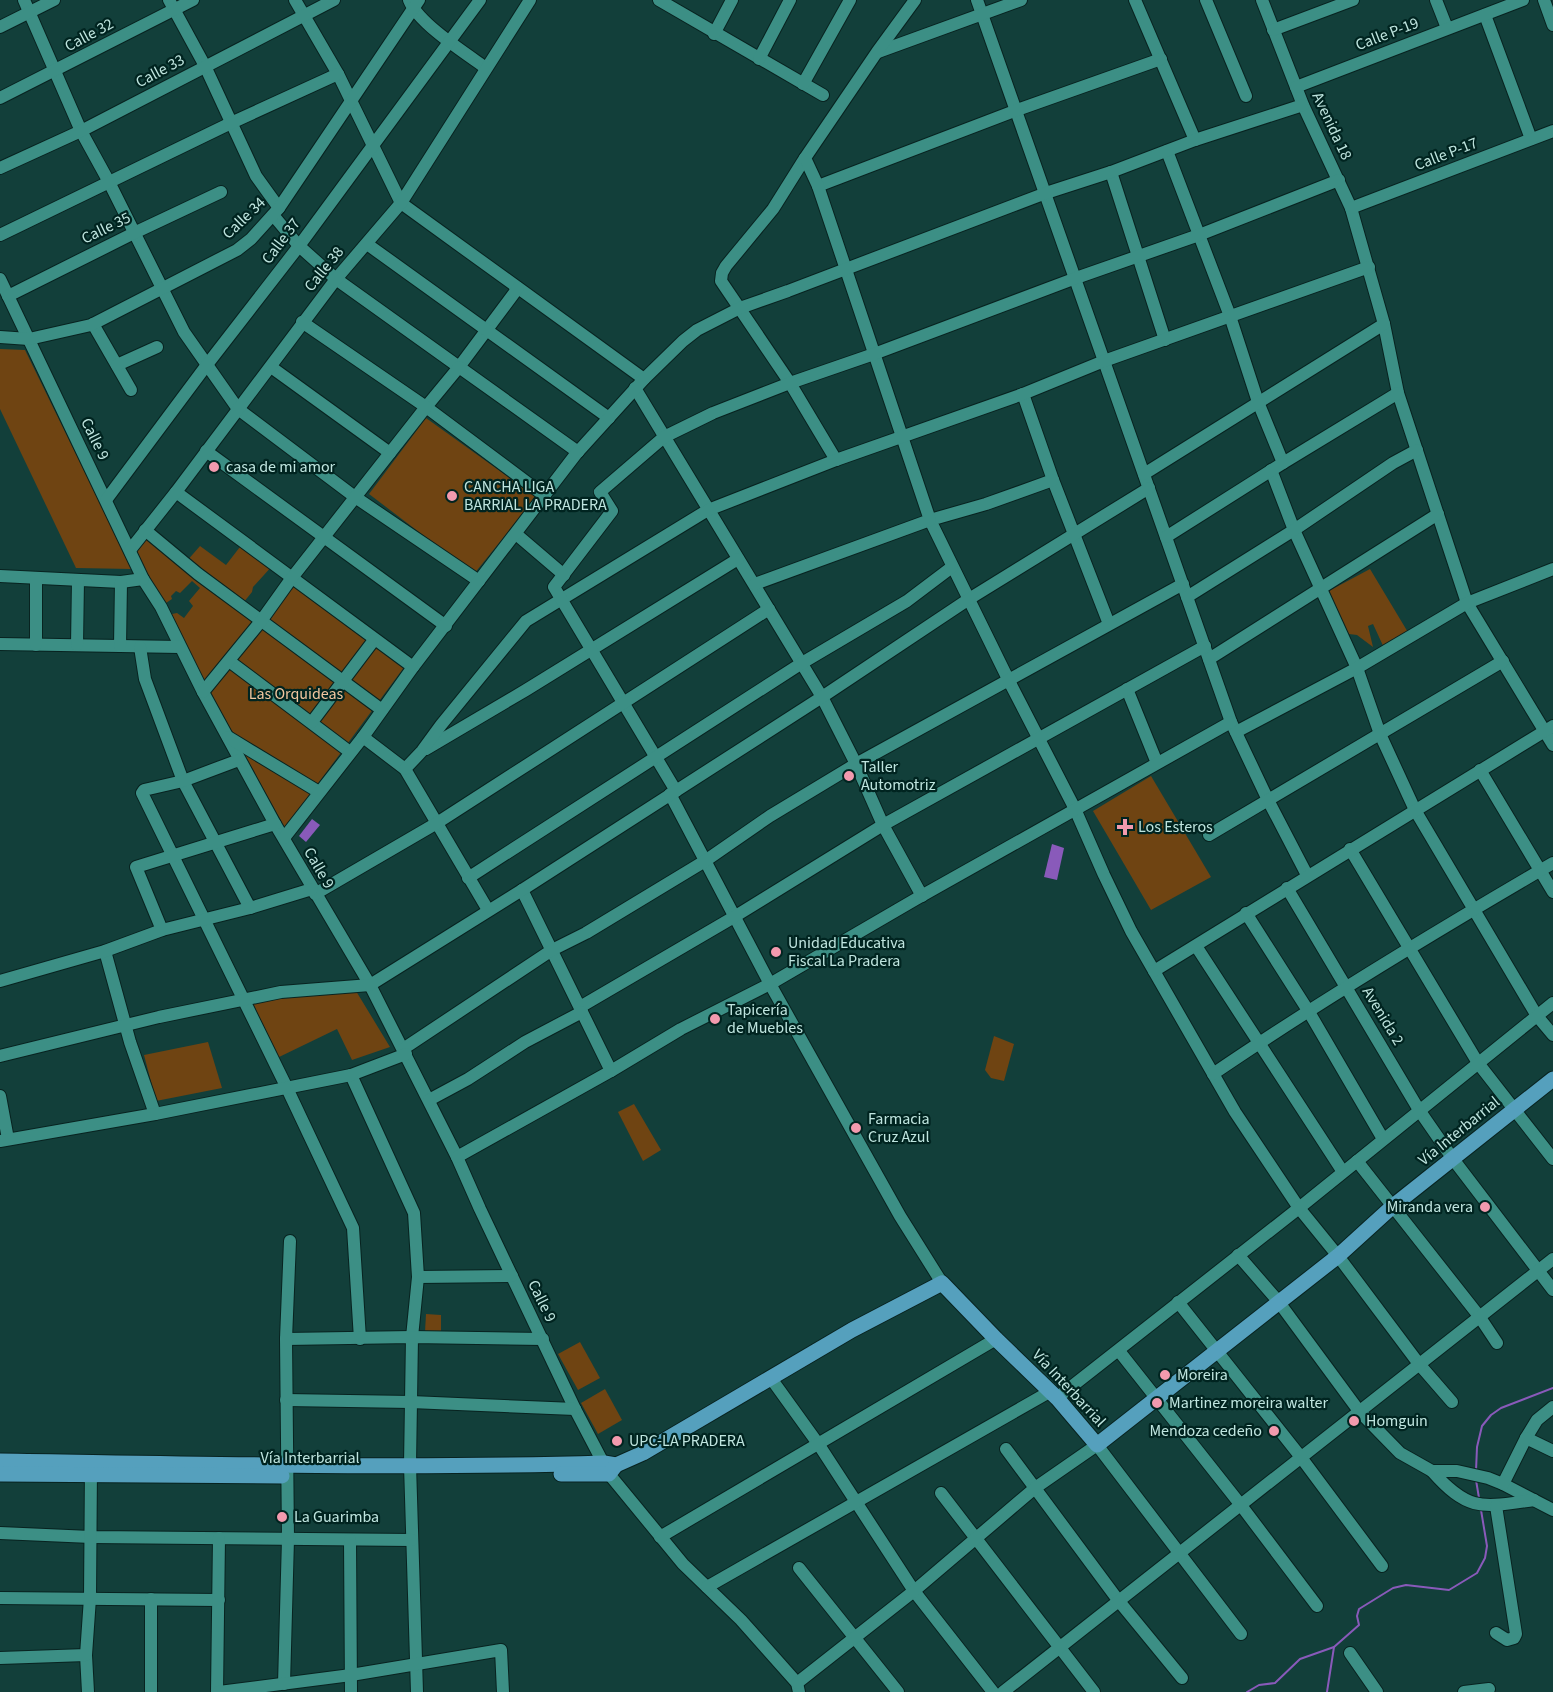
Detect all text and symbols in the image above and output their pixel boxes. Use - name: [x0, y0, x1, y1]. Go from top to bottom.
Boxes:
- street label: Calle P-19: [1352, 12, 1422, 56]
- street label: Calle 32: [61, 13, 117, 57]
- street label: Calle 33: [132, 49, 188, 93]
- street label: Avenida 18: [1307, 88, 1357, 164]
- street label: Calle P-17: [1411, 132, 1481, 176]
- street label: Calle 34: [218, 192, 271, 244]
- street label: Calle 35: [78, 207, 134, 249]
- street label: Calle 37: [256, 213, 306, 269]
- street label: Calle 38: [299, 242, 349, 296]
- street label: Calle 9: [75, 414, 115, 464]
- place label: casa de mi amor: [226, 456, 336, 478]
- marker: casa de mi amor: [207, 460, 221, 474]
- place label: CANCHA LIGA BARRIAL LA PRADERA: [464, 476, 607, 516]
- marker: CANCHA LIGA BARRIAL LA PRADERA: [445, 489, 459, 503]
- park label: Las Orquideas: [249, 683, 344, 705]
- place label: Taller Automotriz: [861, 756, 936, 796]
- marker: Taller Automotriz: [842, 769, 856, 783]
- place label: Los Esteros: [1138, 816, 1213, 838]
- marker: Los Esteros: [1116, 818, 1134, 836]
- street label: Calle 9: [298, 843, 340, 893]
- place label: Unidad Educativa Fiscal La Pradera: [788, 932, 905, 972]
- marker: Unidad Educativa Fiscal La Pradera: [769, 945, 783, 959]
- street label: Avenida 2: [1357, 983, 1409, 1049]
- place label: Tapicería de Muebles: [727, 999, 803, 1039]
- marker: Tapicería de Muebles: [708, 1012, 722, 1026]
- street label: Vía Interbarrial: [1414, 1091, 1504, 1171]
- place label: Farmacia Cruz Azul: [868, 1108, 930, 1148]
- marker: Farmacia Cruz Azul: [849, 1121, 863, 1135]
- place label: Miranda vera: [1387, 1196, 1473, 1218]
- marker: Miranda vera: [1478, 1200, 1492, 1214]
- street label: Calle 9: [522, 1276, 562, 1326]
- street label: Vía Interbarrial: [1027, 1344, 1111, 1432]
- place label: Moreira: [1177, 1364, 1228, 1386]
- marker: Moreira: [1158, 1368, 1172, 1382]
- place label: Martinez moreira walter: [1169, 1392, 1329, 1414]
- marker: Martinez moreira walter: [1150, 1396, 1164, 1410]
- place label: Homguin: [1366, 1410, 1428, 1432]
- marker: Homguin: [1347, 1414, 1361, 1428]
- place label: Mendoza cedeño: [1149, 1420, 1262, 1442]
- marker: Mendoza cedeño: [1267, 1424, 1281, 1438]
- place label: UPC-LA PRADERA: [629, 1430, 745, 1452]
- marker: UPC-LA PRADERA: [610, 1434, 624, 1448]
- street label: Vía Interbarrial: [260, 1447, 360, 1469]
- place label: La Guarimba: [294, 1506, 379, 1528]
- marker: La Guarimba: [275, 1510, 289, 1524]

